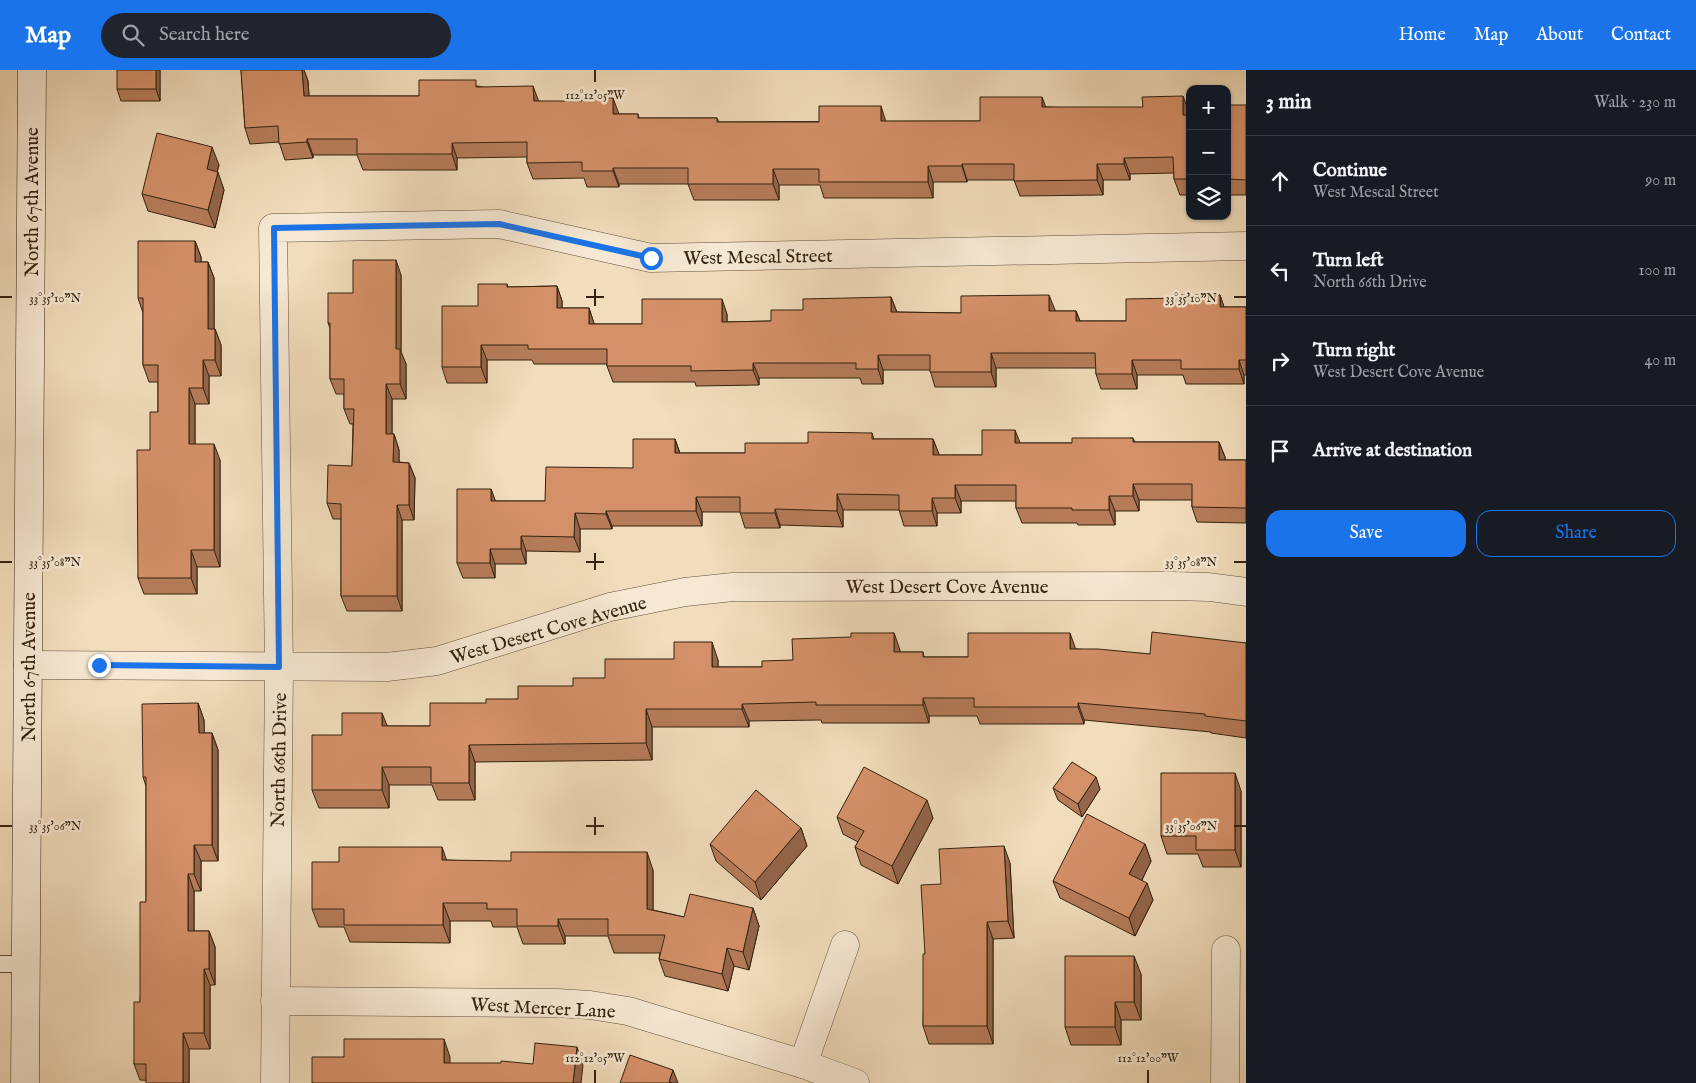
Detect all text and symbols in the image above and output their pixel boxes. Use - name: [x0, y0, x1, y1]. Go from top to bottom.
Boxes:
- search box: [101, 13, 451, 58]
- text: Map: [25, 20, 71, 51]
- icon: search: [119, 21, 147, 49]
- text: Search here: [159, 23, 250, 47]
- text: Home: [1399, 24, 1446, 47]
- text: Map: [1474, 24, 1508, 47]
- text: About: [1536, 24, 1583, 47]
- text: Contact: [1611, 24, 1671, 47]
- map controls: [1186, 85, 1231, 220]
- button: +: [1186, 85, 1231, 130]
- text: 112°12'05"W: [565, 88, 625, 103]
- text: 3 min: [1266, 89, 1311, 116]
- text: Walk · 230 m: [1594, 93, 1676, 113]
- street label: North 67th Avenue: [21, 127, 45, 277]
- button: −: [1186, 130, 1231, 175]
- text: Continue: [1313, 159, 1387, 183]
- icon: ahead: [1266, 167, 1294, 195]
- text: 90 m: [1645, 171, 1676, 191]
- button: layers: [1186, 175, 1231, 220]
- text: West Mescal Street: [1313, 183, 1439, 203]
- street label: West Mescal Street: [683, 245, 833, 271]
- route start: [640, 247, 663, 270]
- text: Turn left: [1313, 249, 1384, 273]
- icon: left: [1266, 257, 1294, 285]
- text: 100 m: [1639, 261, 1676, 281]
- text: North 66th Drive: [1313, 273, 1427, 293]
- text: 33°35'10"N: [29, 291, 81, 306]
- text: 33°35'10"N: [1165, 291, 1217, 306]
- text: Turn right: [1313, 339, 1395, 363]
- icon: right: [1266, 347, 1294, 375]
- text: 40 m: [1644, 351, 1676, 371]
- text: West Desert Cove Avenue: [1313, 363, 1484, 383]
- icon: arrive: [1266, 437, 1294, 465]
- text: Arrive at destination: [1313, 439, 1472, 463]
- button: Save: [1266, 510, 1466, 557]
- button: Share: [1476, 510, 1676, 557]
- text: 33°35'08"N: [29, 555, 82, 570]
- text: 33°35'08"N: [1165, 555, 1218, 570]
- street label: West Desert Cove Avenue: [845, 576, 1049, 600]
- street label: West Desert Cove Avenue: [448, 591, 650, 670]
- street label: North 67th Avenue: [18, 592, 42, 742]
- route end: [88, 654, 111, 677]
- street label: North 66th Drive: [267, 692, 293, 828]
- text: 33°35'06"N: [29, 819, 82, 834]
- text: 33°35'06"N: [1165, 819, 1218, 834]
- street label: West Mercer Lane: [470, 993, 616, 1025]
- text: 112°12'05"W: [565, 1051, 625, 1066]
- text: 112°12'00"W: [1118, 1051, 1179, 1066]

